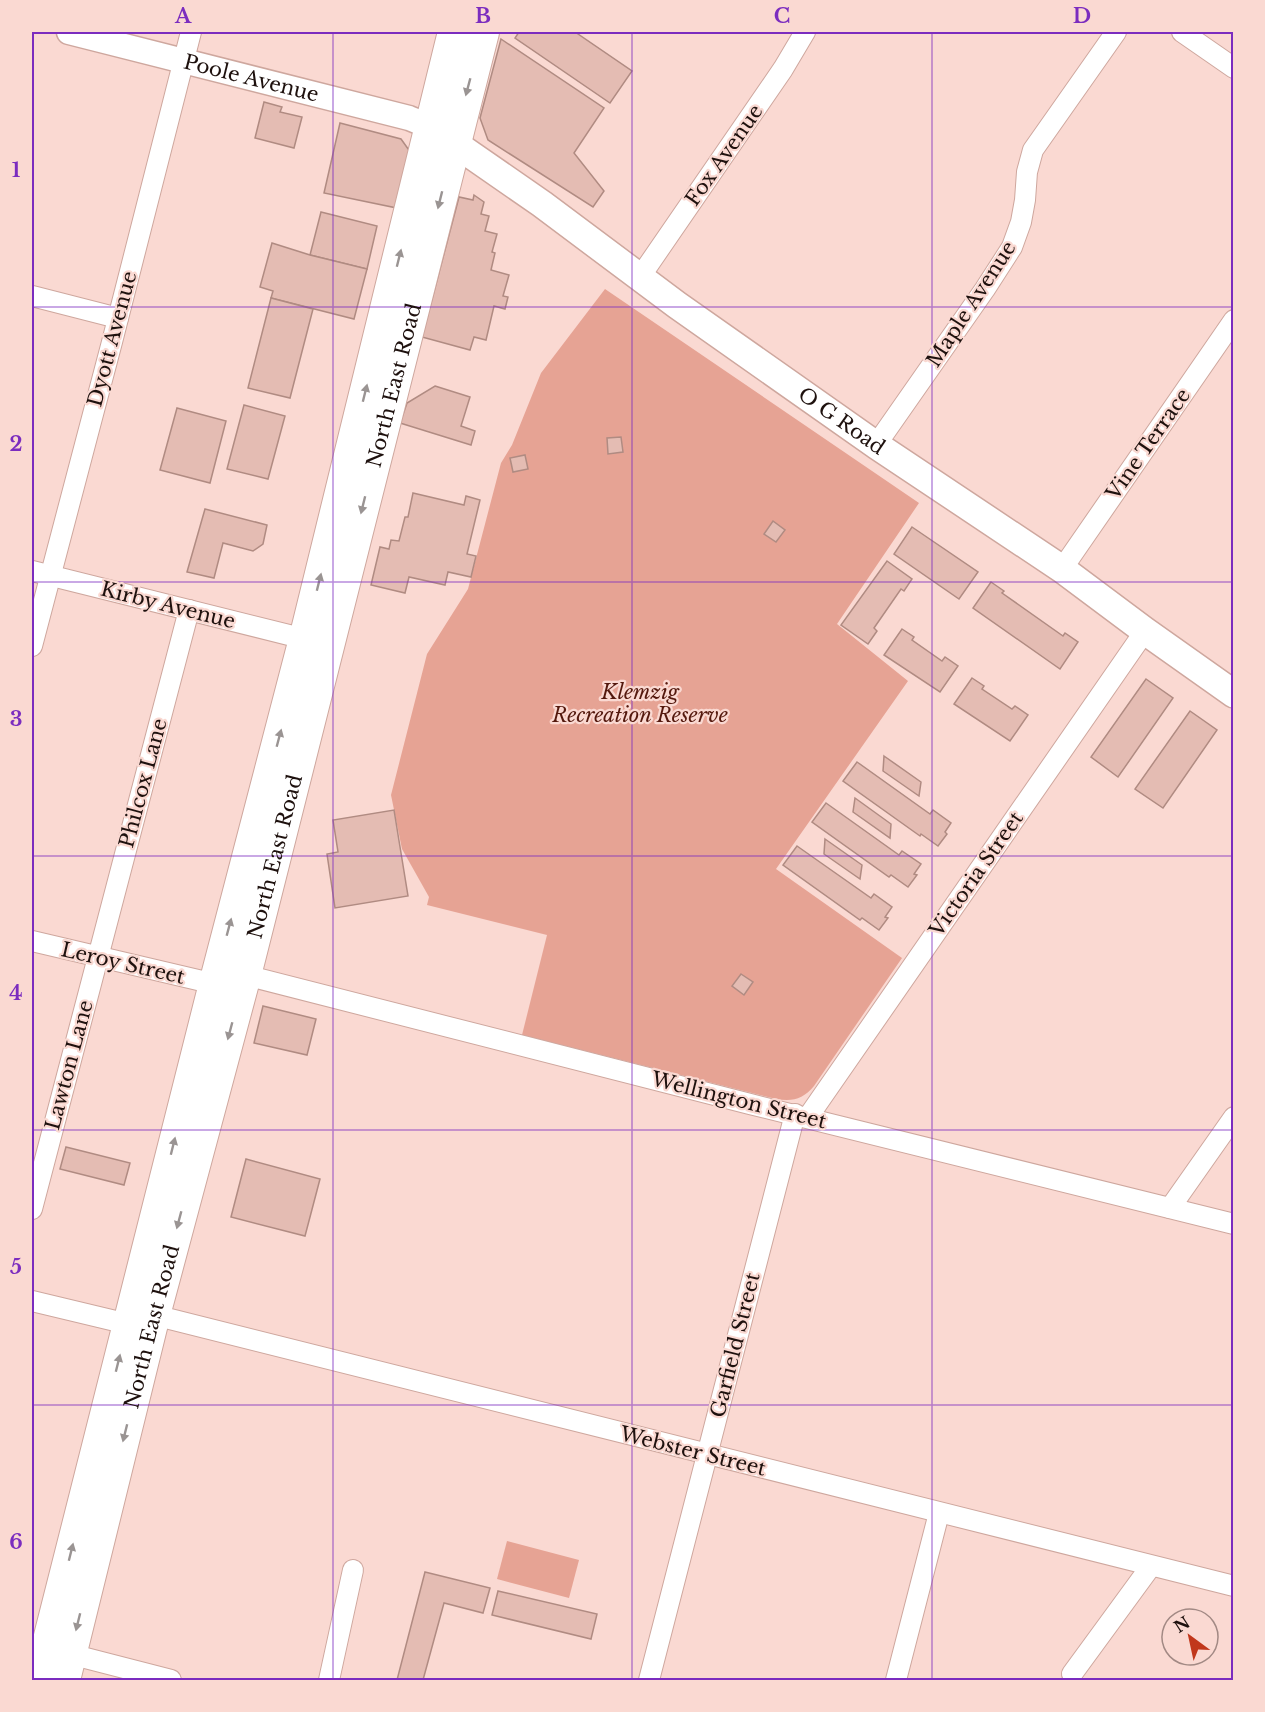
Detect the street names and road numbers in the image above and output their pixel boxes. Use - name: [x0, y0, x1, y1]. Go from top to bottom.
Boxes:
- street label: Poole Avenue: [181, 49, 321, 107]
- street label: Fox Avenue: [680, 100, 768, 210]
- street label: Maple Avenue: [921, 236, 1021, 372]
- street label: Dyott Avenue: [82, 269, 142, 409]
- street label: North East Road: [362, 301, 426, 470]
- street label: O G Road: [794, 382, 890, 460]
- street label: Vine Terrace: [1100, 384, 1195, 505]
- street label: Kirby Avenue: [98, 577, 238, 633]
- street label: Philcox Lane: [114, 716, 172, 850]
- street label: North East Road: [243, 772, 307, 941]
- street label: Victoria Street: [923, 807, 1028, 942]
- street label: Leroy Street: [59, 937, 188, 989]
- street label: Lawton Lane: [40, 998, 98, 1132]
- street label: Wellington Street: [648, 1066, 829, 1133]
- street label: North East Road: [119, 1242, 184, 1411]
- street label: Garfield Street: [705, 1270, 765, 1420]
- street label: Webster Street: [617, 1421, 769, 1481]

